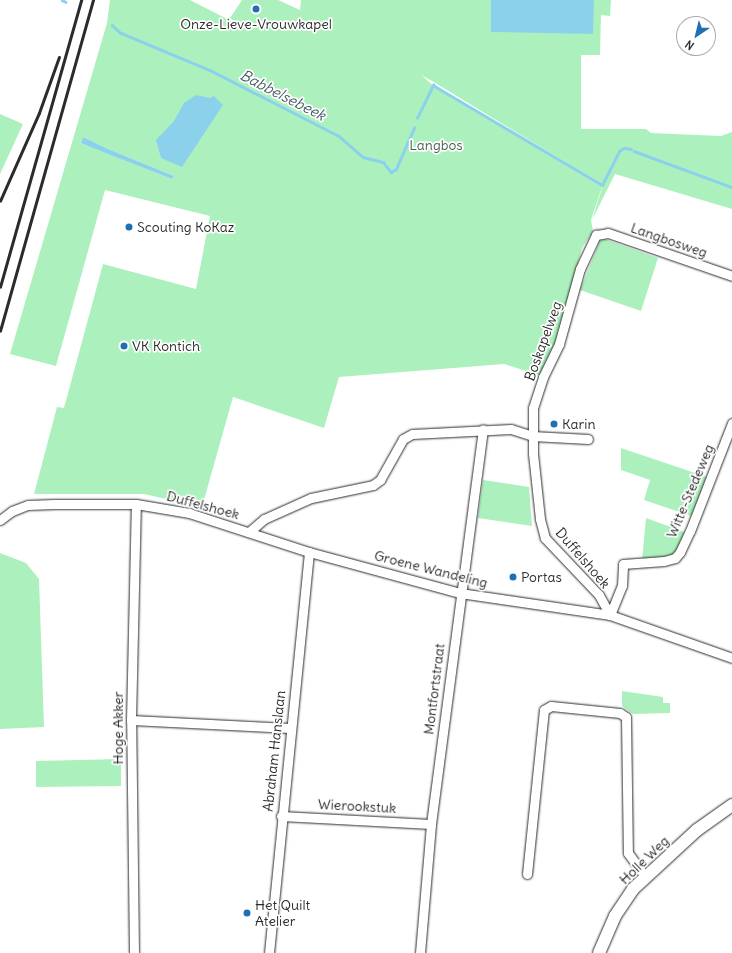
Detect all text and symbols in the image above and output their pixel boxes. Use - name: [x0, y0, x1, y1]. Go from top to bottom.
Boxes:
- marker: Onze-Lieve-Vrouwkapel: [251, 4, 261, 14]
- place label: Onze-Lieve-Vrouwkapel: [180, 16, 332, 32]
- north arrow: [676, 16, 716, 56]
- text: N: [683, 37, 697, 53]
- water label: Babbelsebeek: [237, 66, 329, 124]
- park label: Langbos: [409, 137, 463, 153]
- place label: Scouting KoKaz: [137, 219, 234, 235]
- street label: Langbosweg: [629, 219, 709, 261]
- marker: Scouting KoKaz: [124, 222, 134, 232]
- street label: Boskapelweg: [521, 299, 565, 383]
- place label: VK Kontich: [132, 338, 200, 354]
- marker: VK Kontich: [119, 341, 129, 351]
- place label: Karin: [562, 416, 596, 432]
- marker: Karin: [549, 419, 559, 429]
- street label: Witte-Stedeweg: [663, 442, 717, 540]
- street label: Duffelshoek: [165, 487, 241, 523]
- street label: Duffelshoek: [552, 524, 614, 592]
- street label: Groene Wandeling: [373, 547, 489, 591]
- place label: Portas: [521, 569, 562, 585]
- marker: Portas: [508, 572, 518, 582]
- street label: Montfortstraat: [420, 642, 448, 736]
- street label: Abraham Hanslaan: [259, 690, 289, 812]
- street label: Hoge Akker: [110, 691, 126, 765]
- street label: Wierookstuk: [317, 796, 397, 816]
- street label: Holle Weg: [616, 832, 672, 888]
- place label: Het Quilt Atelier: [255, 897, 310, 930]
- marker: Het Quilt Atelier: [242, 908, 252, 918]

